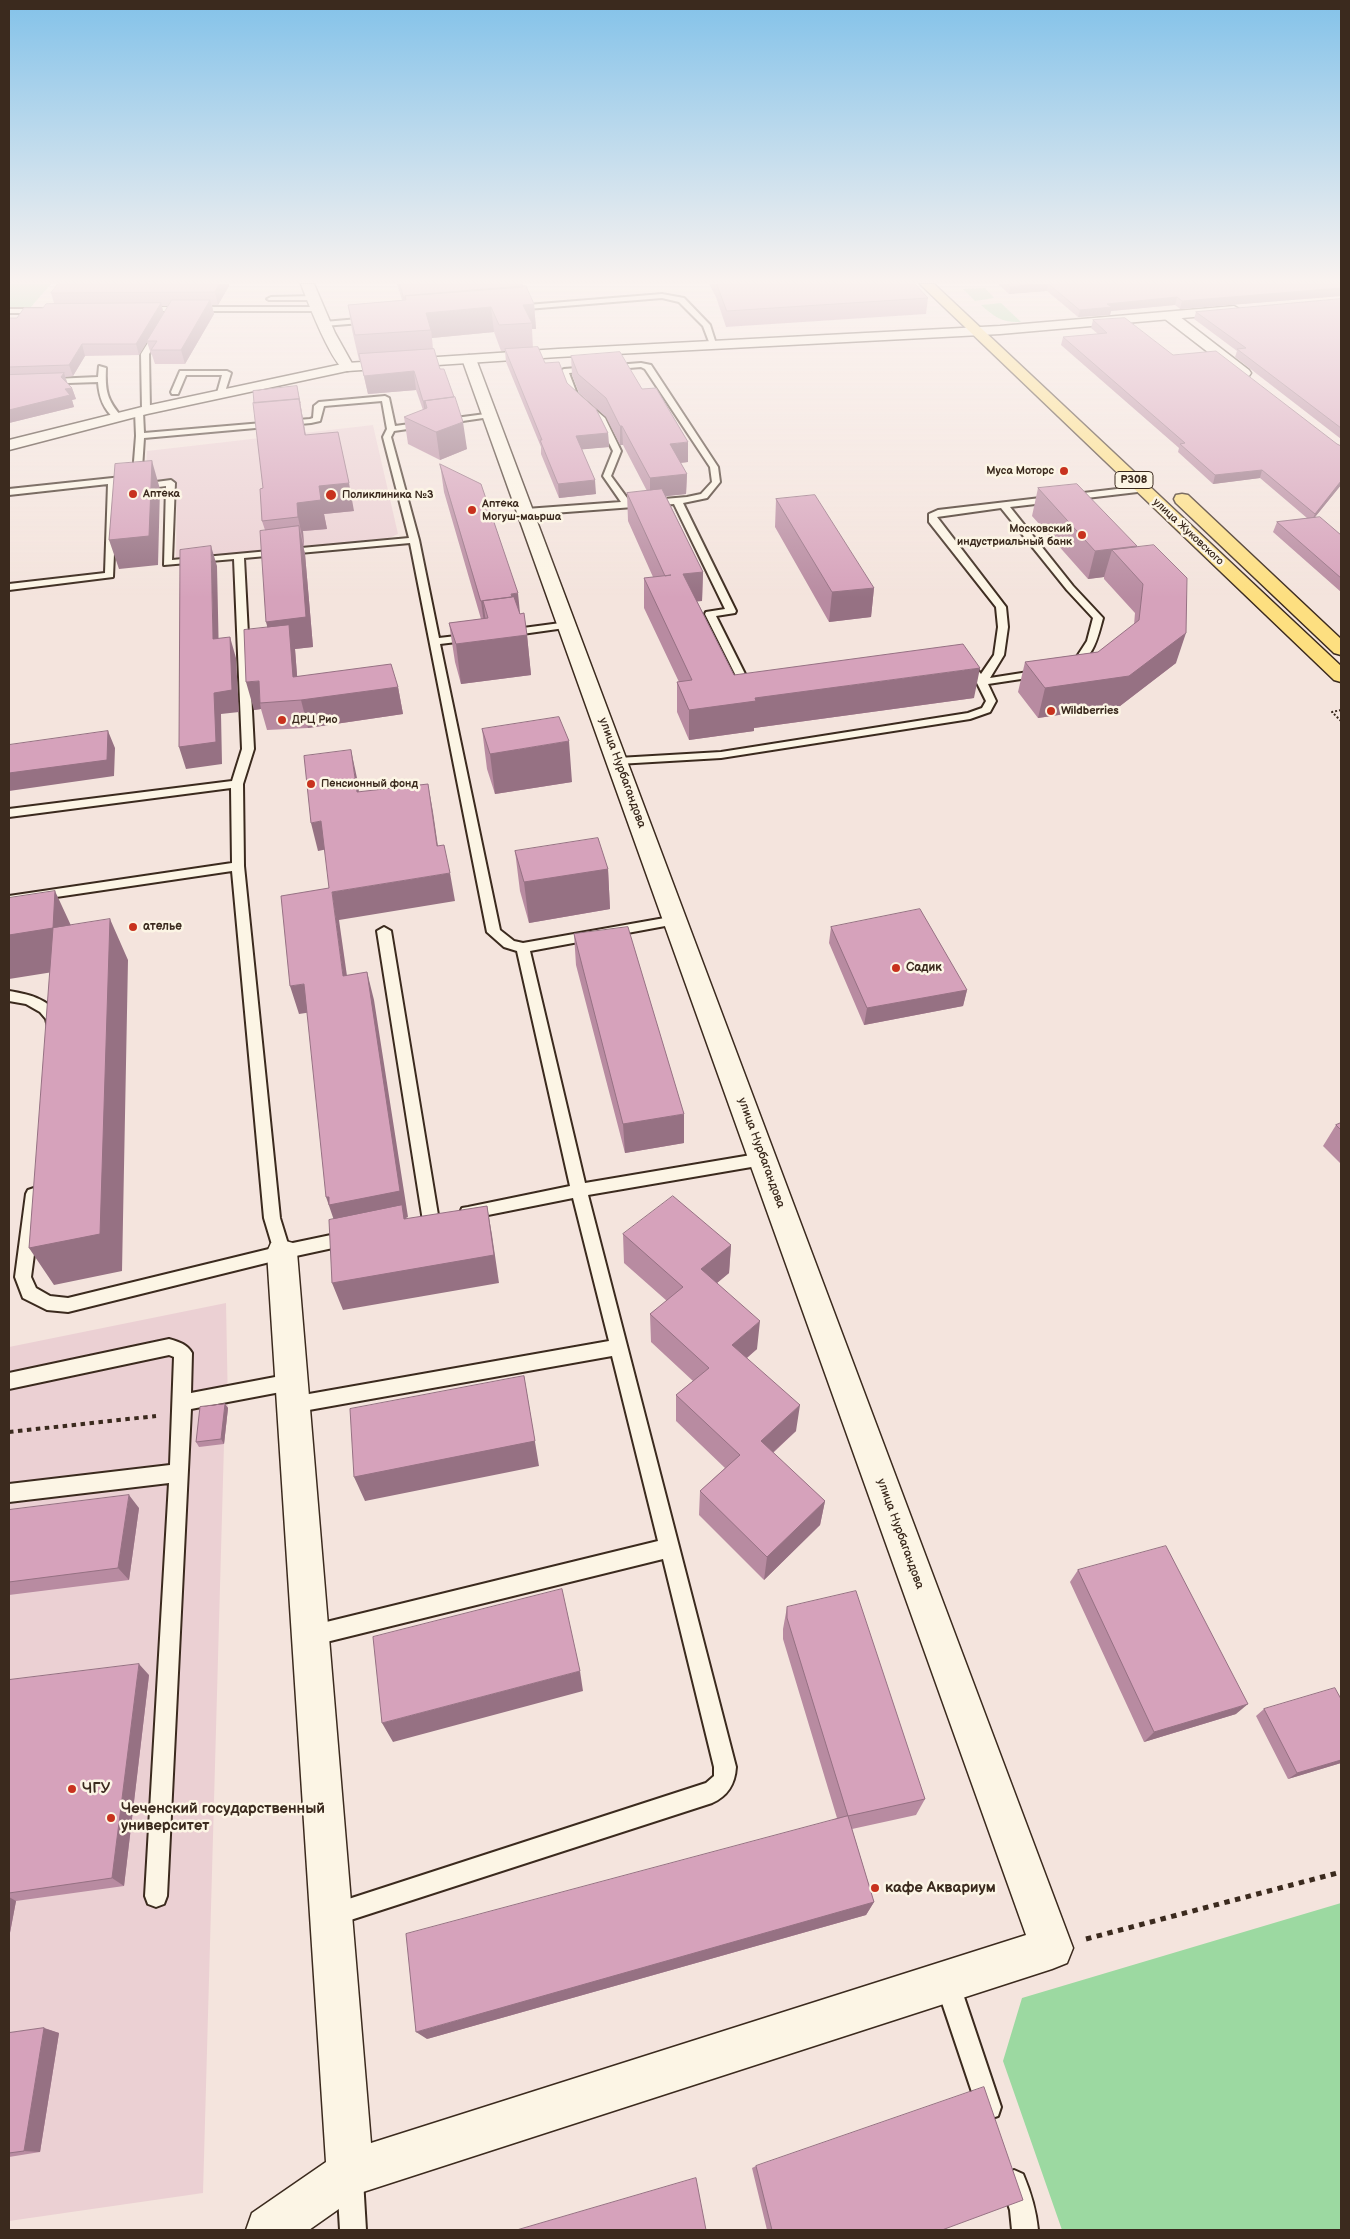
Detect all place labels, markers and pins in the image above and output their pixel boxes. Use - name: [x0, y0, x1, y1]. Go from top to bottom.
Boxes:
- place label: Муса Моторс: [986, 464, 1054, 478]
- marker: Муса Моторс: [1058, 465, 1070, 477]
- place label: Аптека: [143, 487, 180, 501]
- marker: Аптека: [127, 488, 139, 500]
- marker: Поликлиника №3: [324, 488, 338, 502]
- place label: Поликлиника №3: [342, 488, 433, 502]
- place label: Аптека Могуш-маьрша: [482, 497, 561, 523]
- marker: Аптека Могуш-маьрша: [466, 504, 478, 516]
- place label: Московский индустриальный банк: [957, 522, 1072, 548]
- marker: Московский индустриальный банк: [1076, 529, 1088, 541]
- place label: Wildberries: [1061, 704, 1119, 718]
- marker: Wildberries: [1045, 705, 1057, 717]
- place label: ДРЦ Рио: [292, 713, 338, 727]
- marker: ДРЦ Рио: [276, 714, 288, 726]
- place label: Пенсионный фонд: [321, 777, 418, 791]
- marker: Пенсионный фонд: [305, 778, 317, 790]
- place label: ателье: [143, 920, 182, 934]
- marker: ателье: [127, 921, 139, 933]
- place label: Садик: [906, 961, 942, 975]
- marker: Садик: [890, 962, 902, 974]
- place label: ЧГУ: [82, 1780, 110, 1798]
- marker: ЧГУ: [66, 1783, 78, 1795]
- place label: Чеченский государственный университет: [121, 1800, 325, 1835]
- marker: Чеченский государственный университет: [105, 1812, 117, 1824]
- place label: кафе Аквариум: [885, 1879, 996, 1897]
- marker: кафе Аквариум: [869, 1882, 881, 1894]

